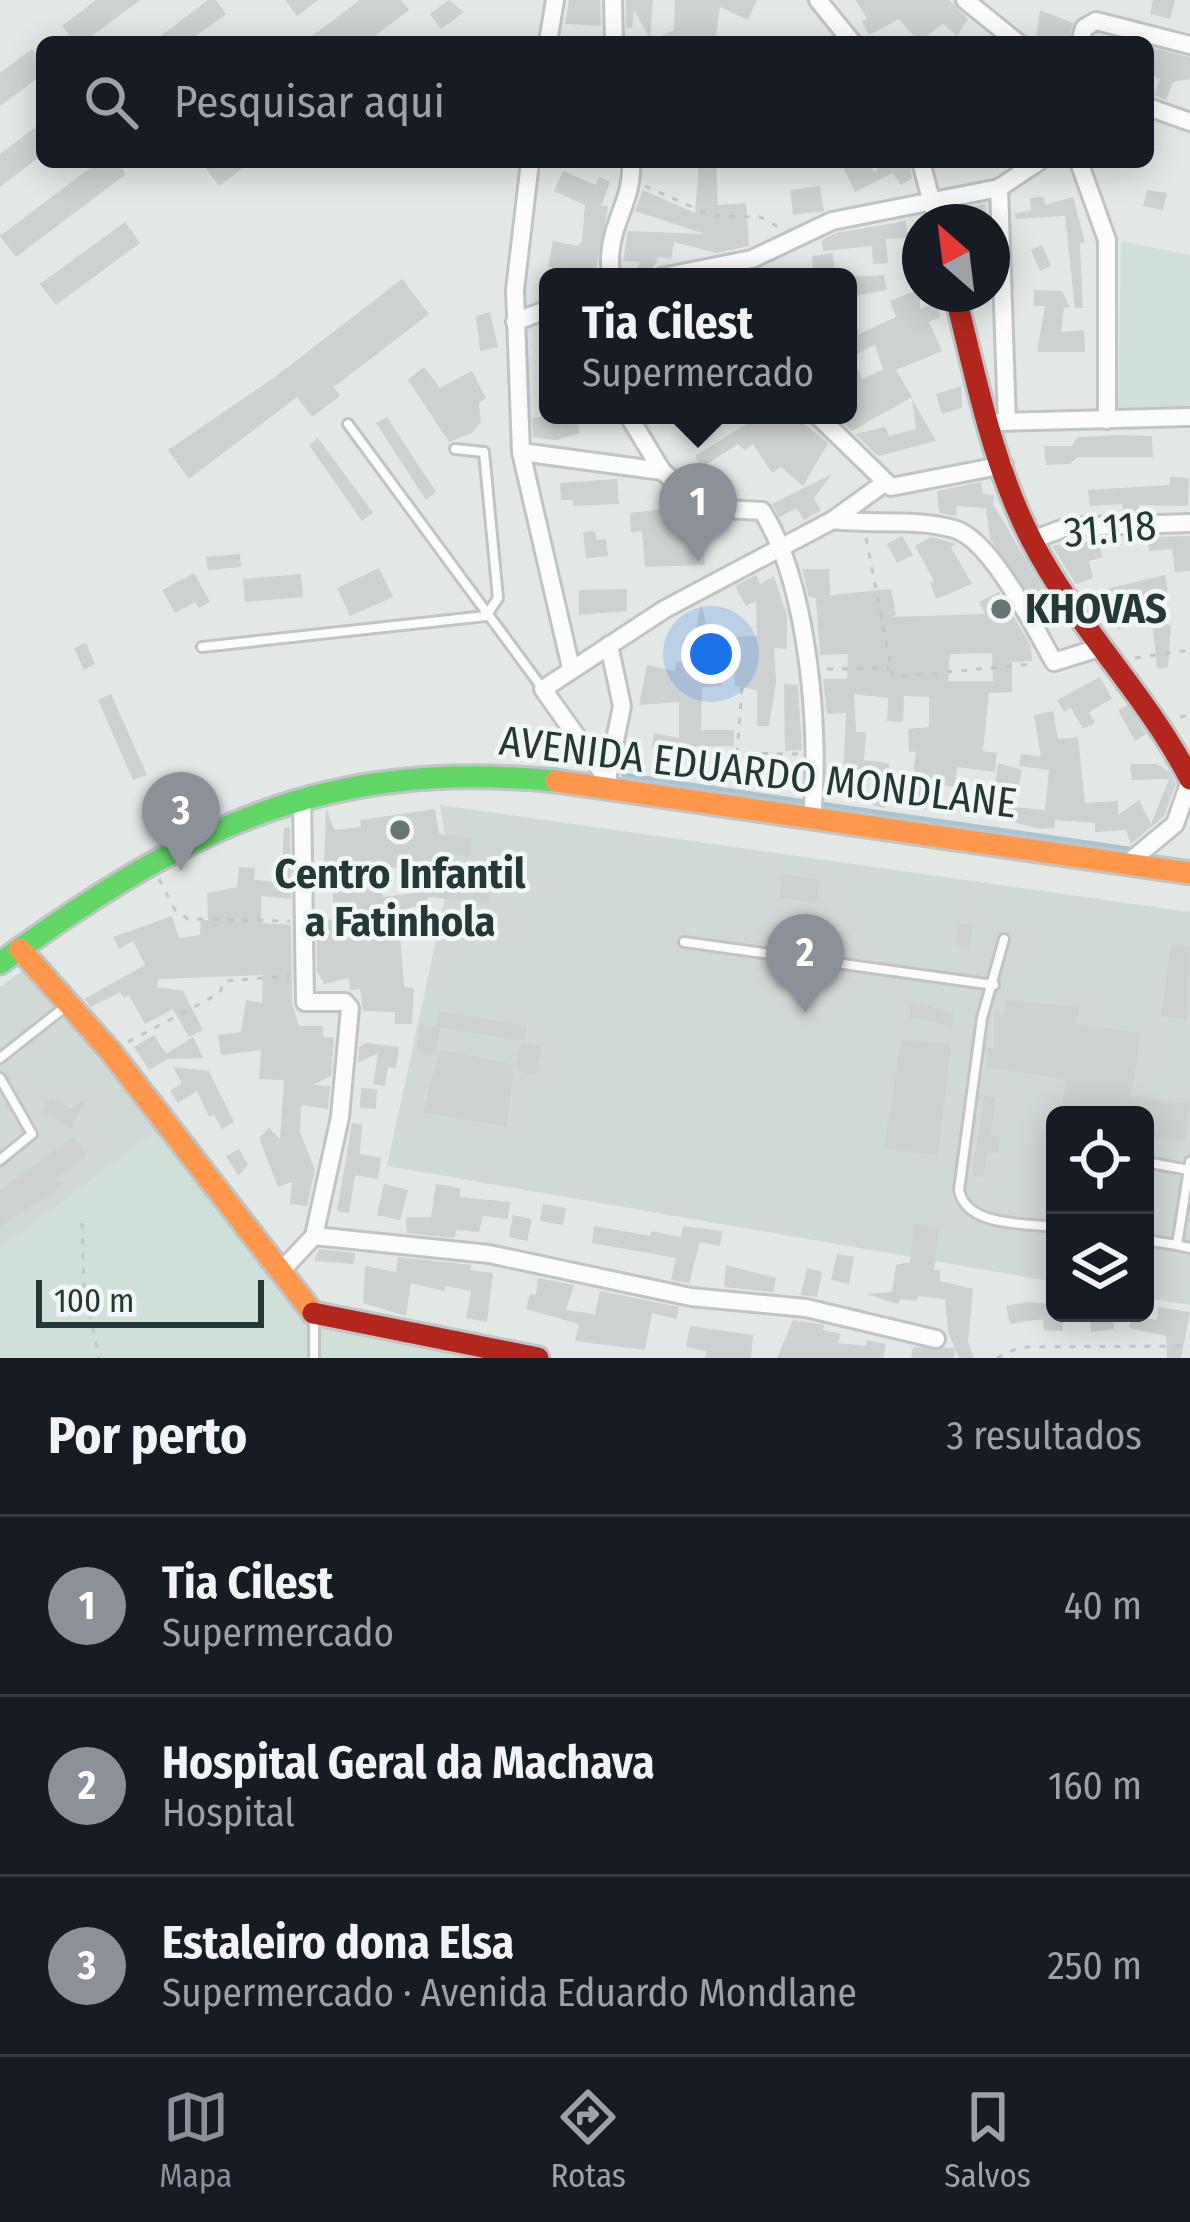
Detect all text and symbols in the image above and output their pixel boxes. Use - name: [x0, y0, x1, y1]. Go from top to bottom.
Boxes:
- search box: [36, 36, 1154, 168]
- icon: search: [78, 69, 144, 135]
- text: Pesquisar aqui: [174, 75, 445, 129]
- north arrow: [902, 204, 1010, 312]
- popup: [539, 268, 857, 424]
- text: Tia Cilest: [582, 296, 753, 350]
- text: Supermercado: [582, 350, 814, 396]
- pin: 1: [659, 463, 737, 562]
- street label: 31.118: [1062, 500, 1158, 558]
- place label: KHOVAS: [1025, 584, 1167, 634]
- marker: KHOVAS: [988, 596, 1014, 622]
- your location: [681, 624, 741, 684]
- street label: AVENIDA EDUARDO MONDLANE: [497, 715, 1019, 829]
- pin: 3: [142, 772, 220, 871]
- marker: Centro Infantil a Fatinhola: [387, 817, 413, 843]
- place label: Centro Infantil a Fatinhola: [275, 849, 526, 947]
- pin: 2: [766, 914, 844, 1013]
- map controls: [1046, 1106, 1154, 1322]
- button: locate: [1046, 1106, 1154, 1214]
- button: layers: [1046, 1214, 1154, 1322]
- scale bar: [36, 1274, 264, 1327]
- text: 100 m: [54, 1281, 134, 1321]
- text: Por perto: [48, 1405, 247, 1467]
- text: 3 resultados: [946, 1413, 1142, 1459]
- text: Tia Cilest: [162, 1556, 333, 1610]
- text: 1: [79, 1583, 95, 1629]
- text: 40 m: [1064, 1583, 1142, 1629]
- text: Supermercado: [162, 1610, 394, 1656]
- text: Hospital Geral da Machava: [162, 1736, 655, 1790]
- text: 2: [78, 1763, 96, 1809]
- text: 160 m: [1048, 1763, 1142, 1809]
- text: Hospital: [162, 1790, 295, 1836]
- text: Estaleiro dona Elsa: [162, 1916, 514, 1970]
- text: 3: [78, 1943, 96, 1989]
- text: 250 m: [1047, 1943, 1142, 1989]
- text: Supermercado · Avenida Eduardo Mondlane: [162, 1970, 857, 2016]
- tab: Mapa: [159, 2084, 232, 2196]
- tab: Rotas: [551, 2084, 626, 2196]
- tab: Salvos: [944, 2084, 1031, 2196]

